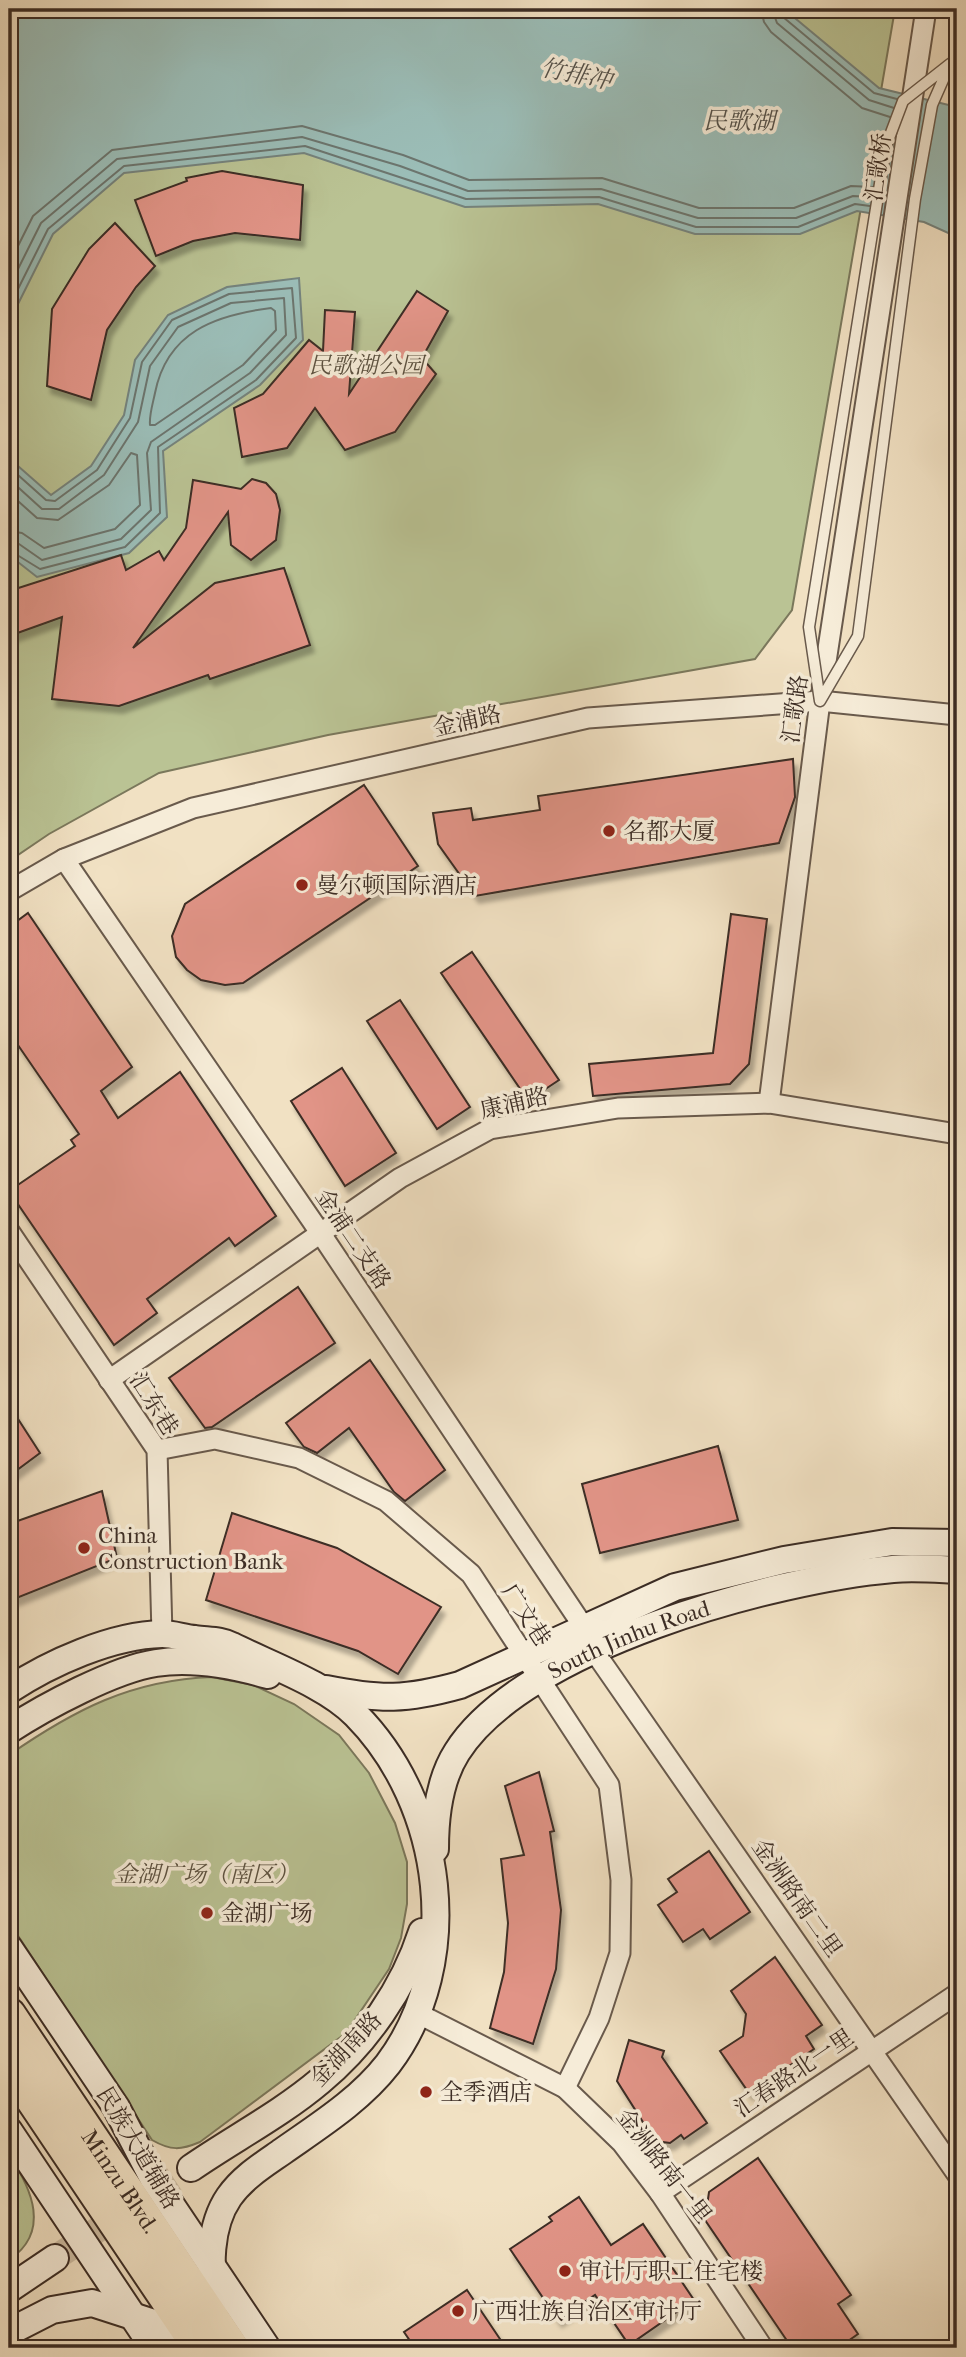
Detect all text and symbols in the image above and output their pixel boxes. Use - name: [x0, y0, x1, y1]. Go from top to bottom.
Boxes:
- water label: 竹排冲: [538, 53, 617, 95]
- water label: 民歌湖: [703, 107, 779, 135]
- street label: 汇歌桥: [860, 131, 896, 203]
- park label: 民歌湖公园: [309, 352, 428, 379]
- street label: 汇歌路: [777, 673, 813, 745]
- street label: 金浦路: [430, 700, 504, 742]
- place label: 名都大厦: [623, 818, 715, 845]
- marker: 名都大厦: [601, 823, 617, 839]
- place label: 曼尔顿国际酒店: [316, 872, 477, 899]
- marker: 曼尔顿国际酒店: [294, 877, 310, 893]
- street label: 康浦路: [477, 1082, 551, 1124]
- street label: 金浦二支路: [310, 1184, 396, 1294]
- street label: 汇东巷: [124, 1368, 184, 1440]
- place label: China Construction Bank: [98, 1522, 285, 1575]
- marker: China Construction Bank: [76, 1540, 92, 1556]
- street label: 广文巷: [496, 1579, 556, 1651]
- street label: South Jinhu Road: [543, 1594, 713, 1685]
- street label: 金洲路南二里: [746, 1834, 848, 1962]
- park label: 金湖广场（南区）: [114, 1861, 298, 1888]
- place label: 金湖广场: [221, 1900, 313, 1927]
- marker: 金湖广场: [199, 1905, 215, 1921]
- street label: 金湖南路: [305, 2006, 387, 2092]
- street label: 汇春路北一里: [729, 2023, 859, 2123]
- place label: 全季酒店: [440, 2079, 532, 2106]
- street label: 民族大道辅路: [91, 2082, 185, 2214]
- marker: 全季酒店: [418, 2084, 434, 2100]
- street label: 金洲路南一里: [611, 2103, 717, 2229]
- street label: Minzu Blvd.: [76, 2124, 165, 2238]
- place label: 审计厅职工住宅楼: [579, 2258, 763, 2285]
- marker: 审计厅职工住宅楼: [557, 2263, 573, 2279]
- place label: 广西壮族自治区审计厅: [472, 2298, 702, 2325]
- marker: 广西壮族自治区审计厅: [450, 2303, 466, 2319]

